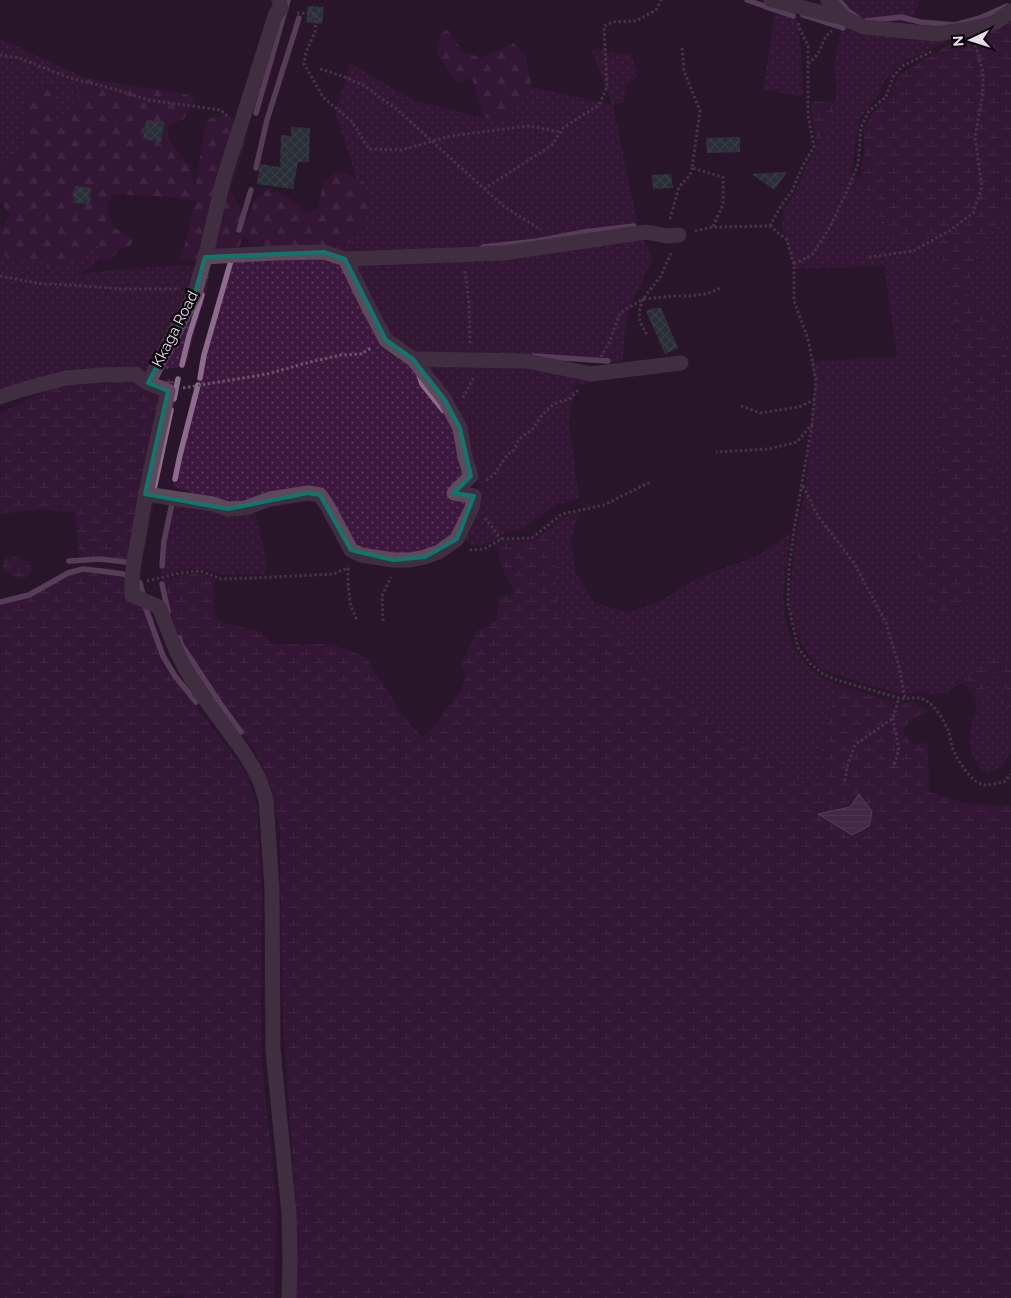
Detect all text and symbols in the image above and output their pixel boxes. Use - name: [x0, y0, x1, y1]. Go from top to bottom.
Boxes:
- north arrow: [946, 15, 996, 65]
- text: N: [950, 35, 966, 47]
- street label: Kkaga Road: [148, 288, 202, 370]

